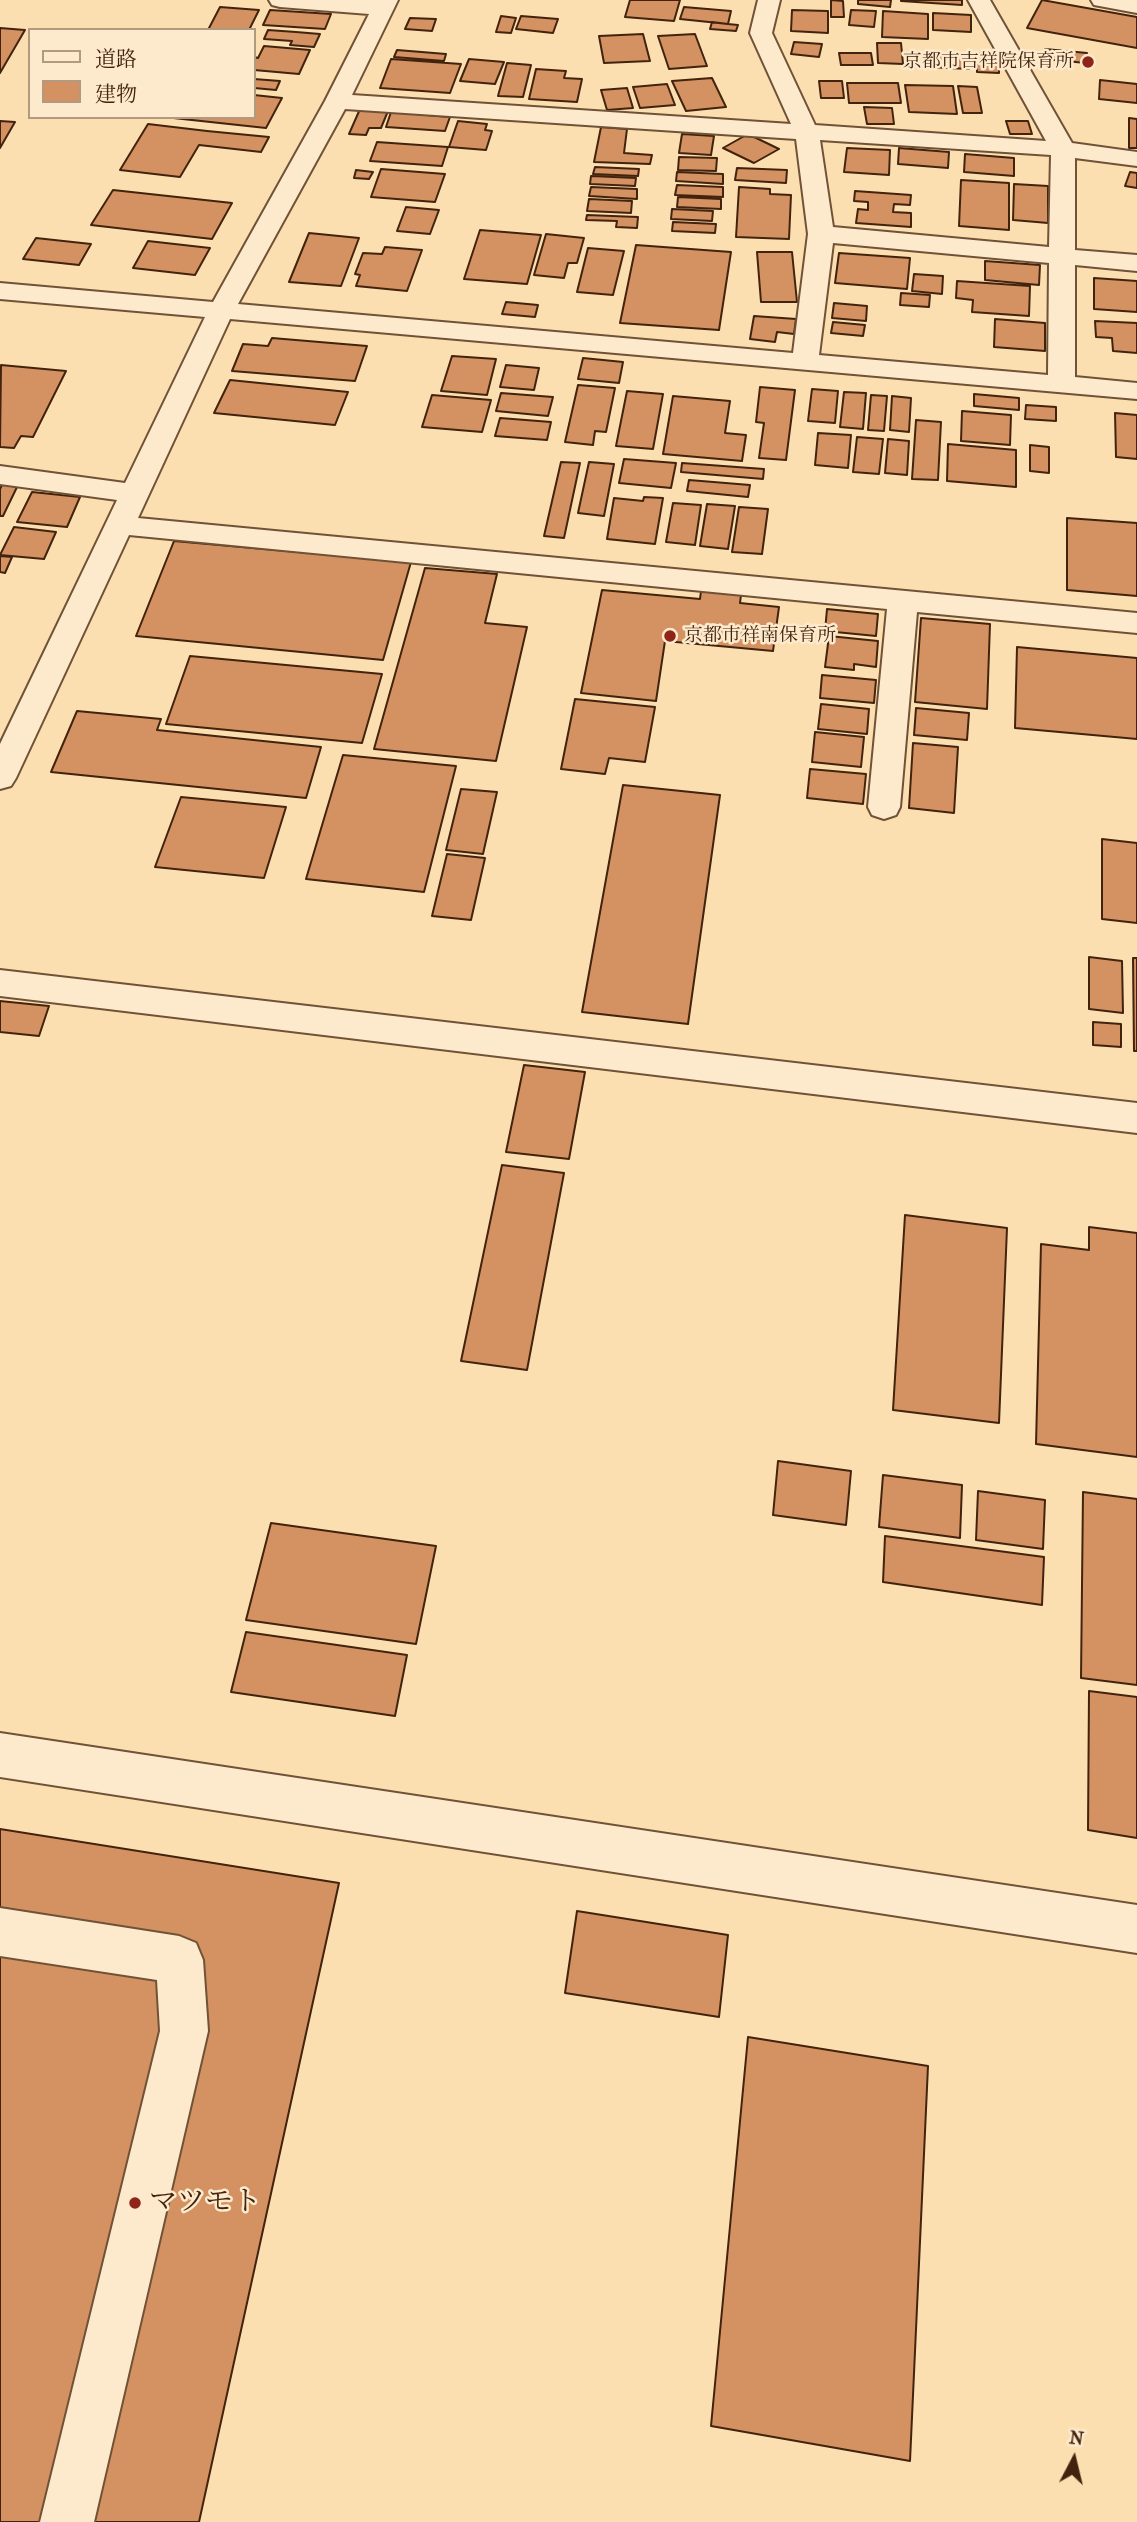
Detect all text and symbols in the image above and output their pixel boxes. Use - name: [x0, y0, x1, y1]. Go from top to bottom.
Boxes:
- legend: [28, 28, 256, 119]
- text: 道路: [95, 47, 137, 71]
- place label: 京都市吉祥院保育所: [903, 51, 1074, 73]
- marker: 京都市吉祥院保育所: [1080, 54, 1096, 70]
- text: 建物: [95, 82, 137, 106]
- place label: 京都市祥南保育所: [684, 625, 836, 647]
- marker: 京都市祥南保育所: [662, 628, 678, 644]
- place label: マツモト: [149, 2186, 261, 2220]
- marker: マツモト: [127, 2195, 143, 2211]
- north arrow: [1039, 2424, 1109, 2494]
- text: N: [1068, 2426, 1085, 2450]

